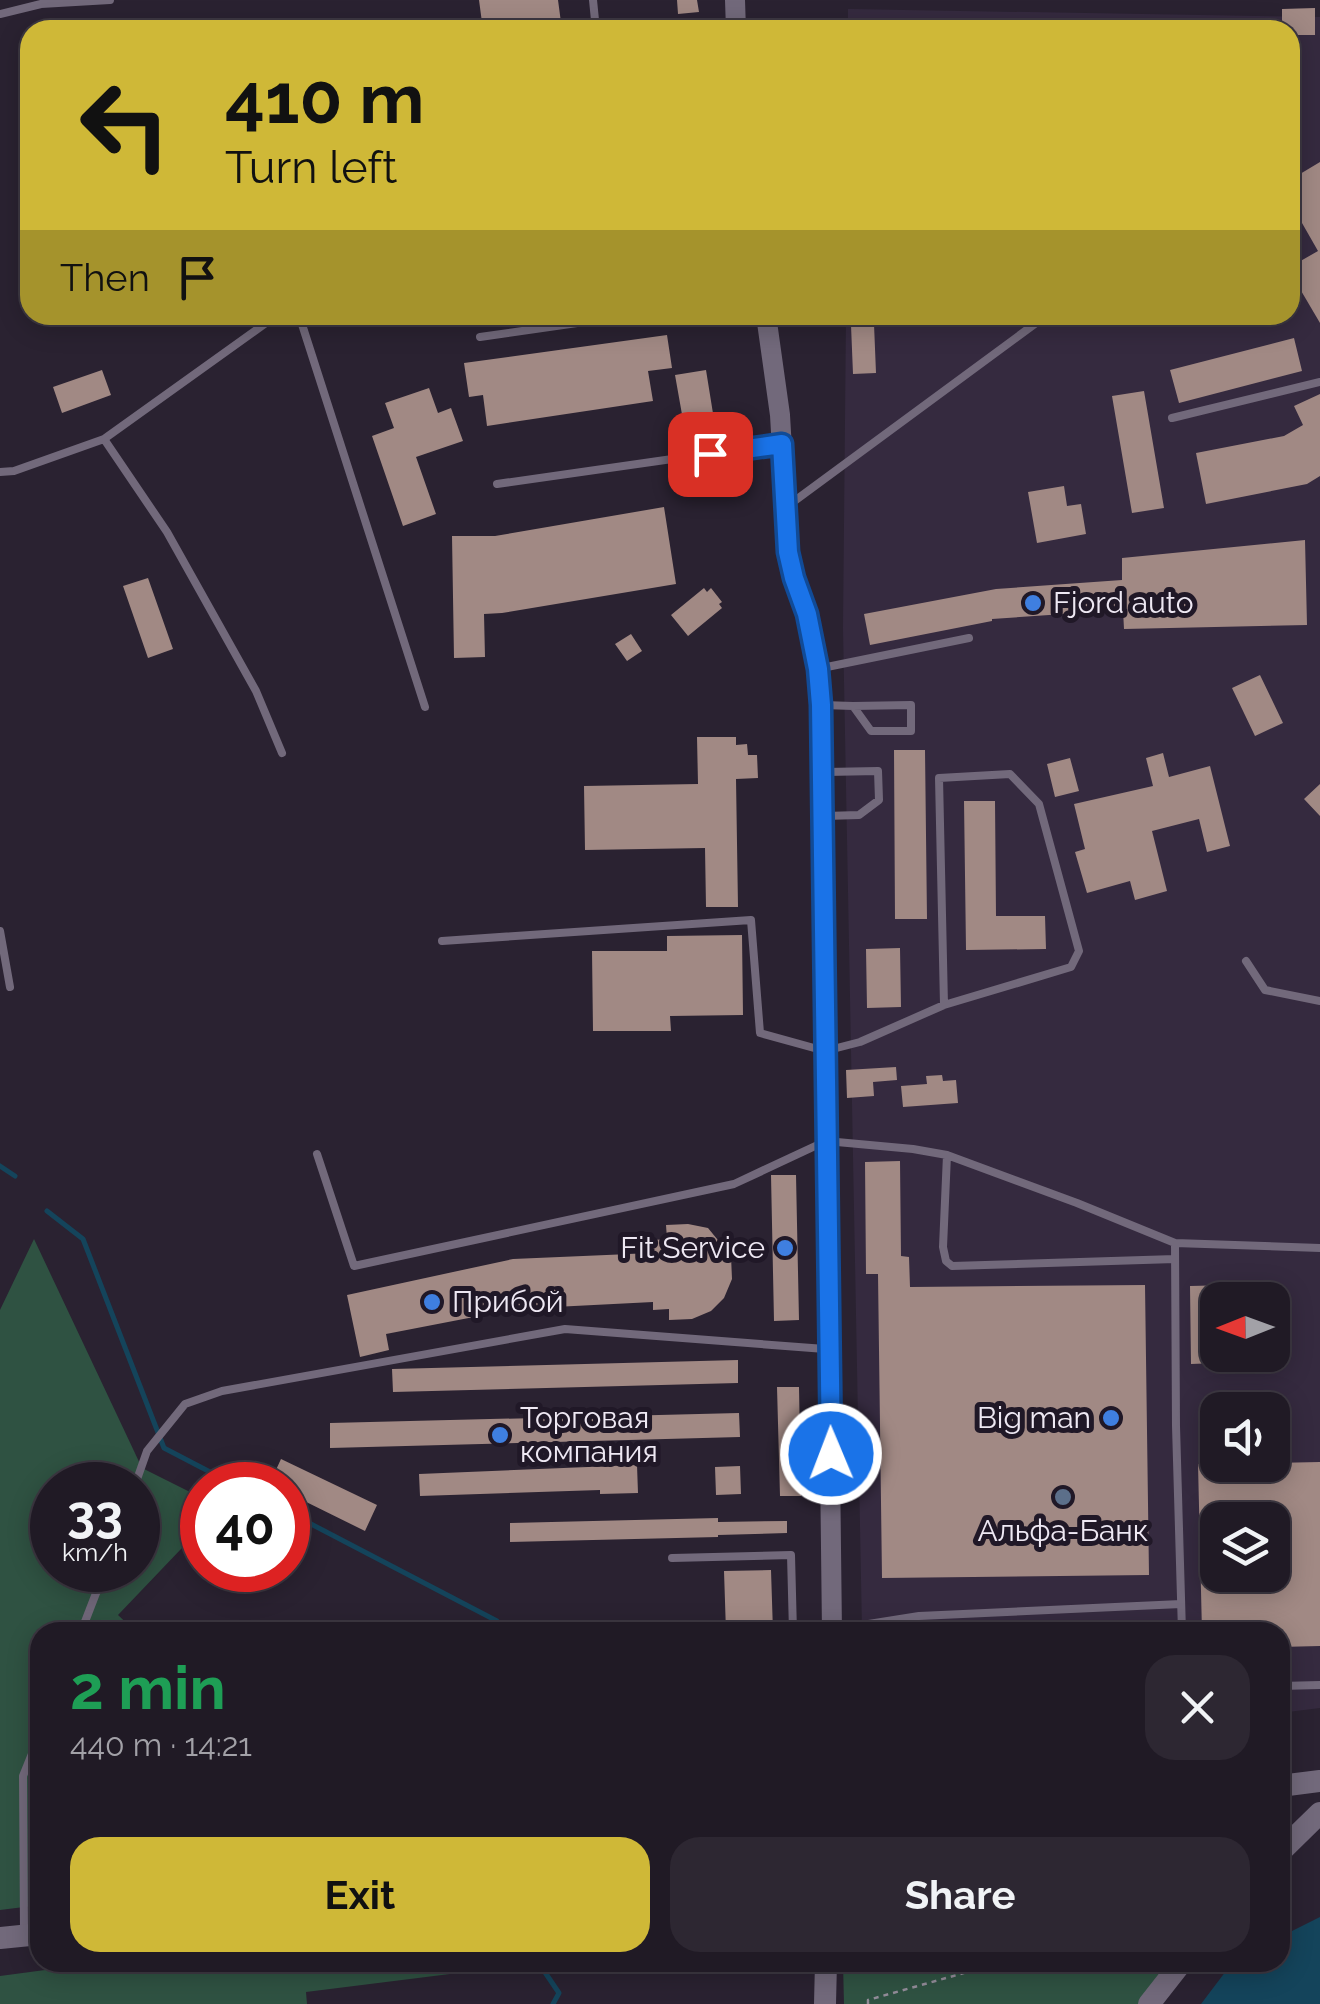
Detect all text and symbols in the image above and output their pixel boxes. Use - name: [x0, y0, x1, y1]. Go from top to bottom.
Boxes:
- text: 410 m: [225, 57, 425, 139]
- icon: left: [60, 60, 190, 190]
- text: Turn left: [225, 141, 397, 194]
- icon: arrive: [170, 250, 225, 305]
- text: Then: [60, 255, 150, 300]
- pin: [668, 412, 753, 497]
- icon: arrive: [683, 427, 738, 482]
- place label: Fjord auto: [1053, 585, 1194, 620]
- marker: Fjord auto: [1022, 592, 1044, 614]
- place label: Fit Service: [620, 1230, 765, 1265]
- marker: Fit Service: [774, 1237, 796, 1259]
- north arrow: [1200, 1282, 1290, 1372]
- map controls: [1200, 1282, 1290, 1592]
- place label: Прибой: [452, 1284, 564, 1319]
- marker: Прибой: [421, 1291, 443, 1313]
- button: sound: [1200, 1392, 1290, 1482]
- place label: Торговая компания: [520, 1400, 658, 1469]
- place label: Big man: [977, 1400, 1091, 1435]
- position arrow: [779, 1402, 883, 1506]
- marker: Big man: [1100, 1407, 1122, 1429]
- marker: Торговая компания: [489, 1424, 511, 1446]
- speed limit sign: 40: [180, 1462, 310, 1592]
- text: 33: [67, 1485, 123, 1544]
- marker: Альфа-Банк: [1052, 1486, 1074, 1508]
- button: layers: [1200, 1502, 1290, 1592]
- place label: Альфа-Банк: [978, 1513, 1148, 1548]
- text: km/h: [62, 1537, 128, 1567]
- text: 2 min: [70, 1653, 226, 1723]
- button: close: [1145, 1655, 1250, 1760]
- text: 440 m · 14:21: [70, 1726, 252, 1763]
- button: Exit: [70, 1837, 650, 1952]
- button: Share: [670, 1837, 1250, 1952]

